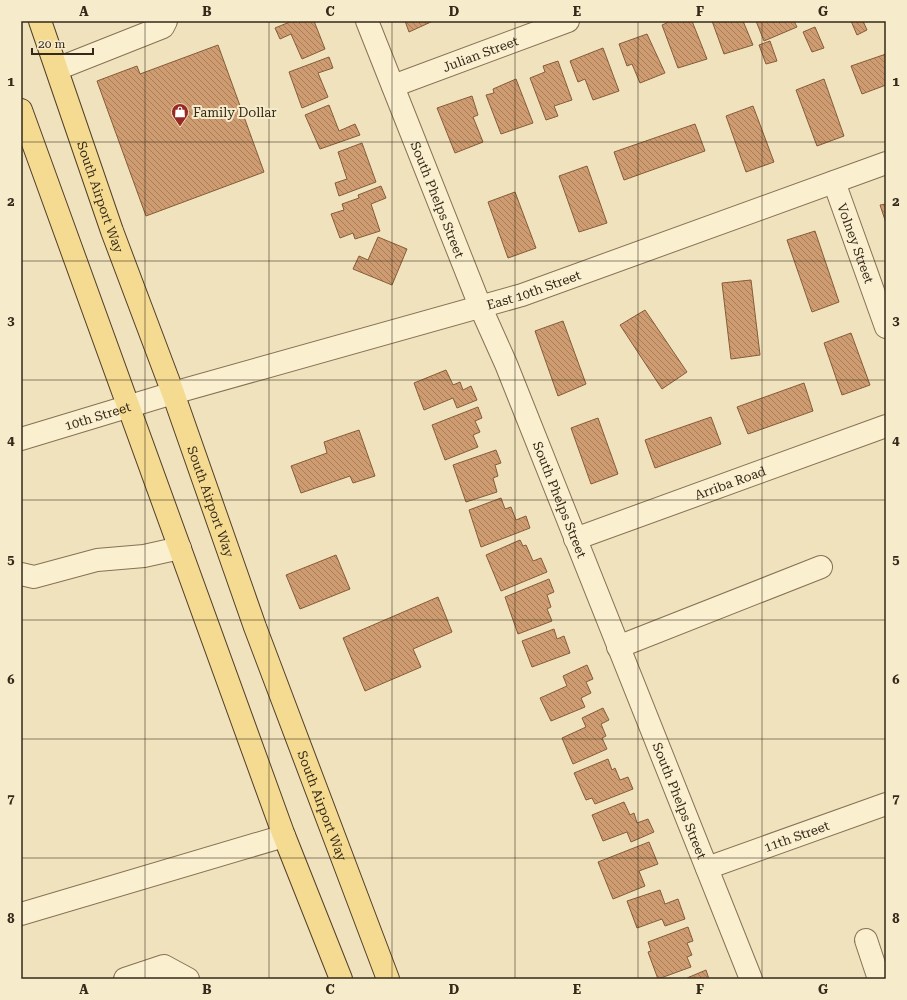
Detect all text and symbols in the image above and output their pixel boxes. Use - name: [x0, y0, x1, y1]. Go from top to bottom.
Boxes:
- text: A: [79, 4, 89, 19]
- text: B: [202, 4, 212, 19]
- text: C: [325, 4, 335, 19]
- text: D: [449, 4, 459, 19]
- text: E: [573, 4, 581, 19]
- text: F: [696, 4, 704, 19]
- text: G: [818, 4, 828, 19]
- scale bar: [32, 30, 93, 56]
- street label: Julian Street: [440, 33, 520, 74]
- text: 20 m: [38, 37, 65, 51]
- text: 1: [7, 74, 15, 89]
- text: 1: [892, 74, 900, 89]
- shop icon: Family Dollar: [170, 102, 190, 127]
- place label: Family Dollar: [193, 105, 277, 120]
- street label: South Airport Way: [74, 139, 127, 255]
- street label: South Phelps Street: [408, 139, 468, 260]
- text: 2: [7, 194, 15, 209]
- text: 2: [892, 194, 900, 209]
- street label: Volney Street: [835, 201, 877, 285]
- street label: East 10th Street: [485, 267, 583, 312]
- text: 3: [7, 313, 15, 328]
- text: 3: [892, 313, 900, 328]
- street label: 10th Street: [63, 399, 133, 433]
- text: 4: [7, 433, 15, 448]
- text: 4: [892, 433, 900, 448]
- street label: South Phelps Street: [530, 439, 590, 560]
- street label: South Airport Way: [185, 444, 237, 559]
- street label: Arriba Road: [693, 463, 768, 502]
- text: 5: [7, 552, 15, 567]
- text: 5: [892, 552, 900, 567]
- text: 6: [7, 672, 15, 687]
- text: 6: [892, 672, 900, 687]
- street label: South Phelps Street: [650, 740, 710, 861]
- street label: South Airport Way: [295, 748, 350, 863]
- text: 7: [7, 791, 15, 806]
- text: 7: [892, 791, 900, 806]
- street label: 11th Street: [762, 817, 831, 855]
- text: 8: [7, 911, 15, 926]
- text: 8: [892, 911, 900, 926]
- text: A: [79, 982, 89, 997]
- text: B: [202, 982, 212, 997]
- text: C: [325, 982, 335, 997]
- text: D: [449, 982, 459, 997]
- text: E: [573, 982, 581, 997]
- text: F: [696, 982, 704, 997]
- text: G: [818, 982, 828, 997]

